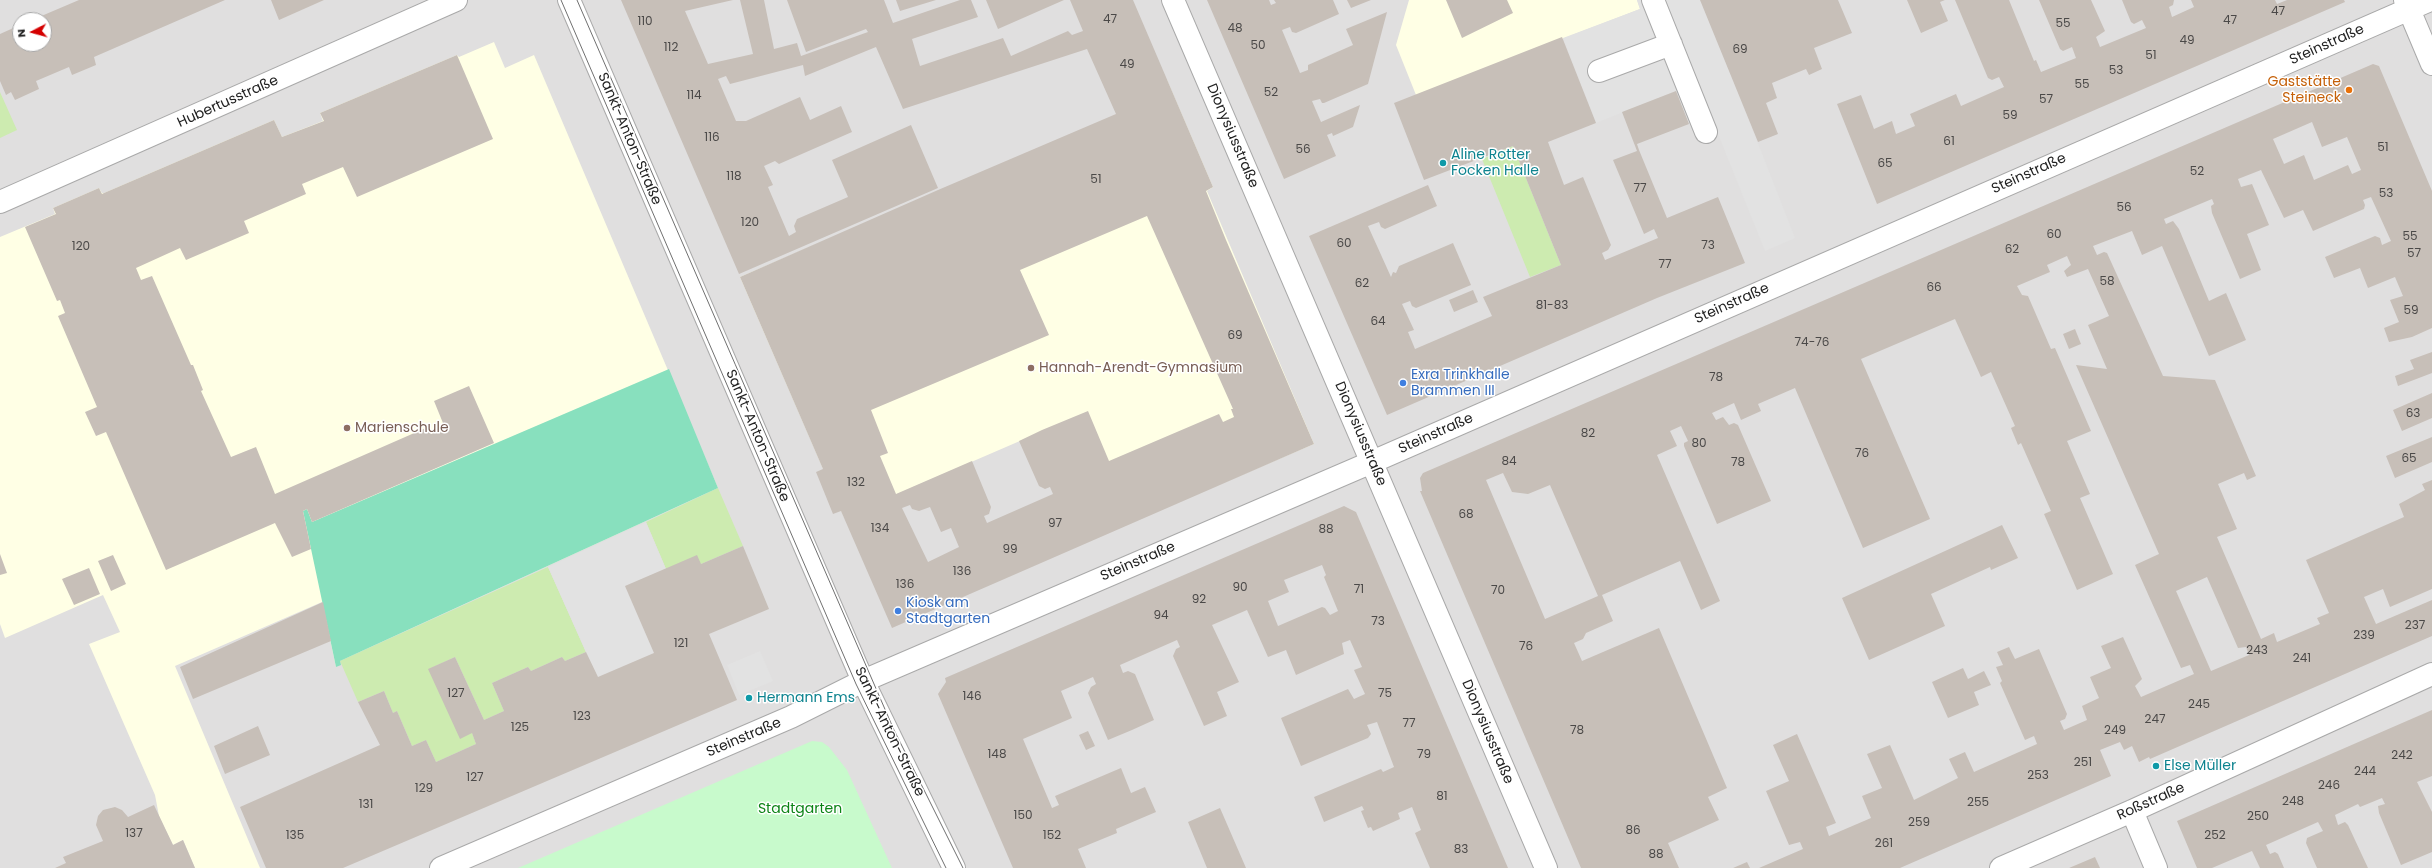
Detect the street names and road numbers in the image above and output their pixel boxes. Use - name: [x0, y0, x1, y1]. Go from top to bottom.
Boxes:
- street label: Steinstraße: [2287, 21, 2367, 69]
- street label: Sankt-Anton-Straße: [594, 70, 664, 208]
- street label: Hubertusstraße: [175, 72, 281, 132]
- street label: Dionysiusstraße: [1202, 81, 1262, 191]
- street label: Steinstraße: [1989, 150, 2069, 198]
- street label: Steinstraße: [1692, 280, 1772, 328]
- street label: Sankt-Anton-Straße: [722, 367, 792, 505]
- street label: Dionysiusstraße: [1330, 379, 1390, 489]
- street label: Steinstraße: [1396, 410, 1476, 458]
- street label: Steinstraße: [1098, 539, 1178, 585]
- street label: Sankt-Anton-Straße: [850, 665, 928, 799]
- street label: Dionysiusstraße: [1457, 677, 1517, 787]
- street label: Steinstraße: [704, 715, 784, 761]
- street label: Roßstraße: [2115, 780, 2187, 824]

